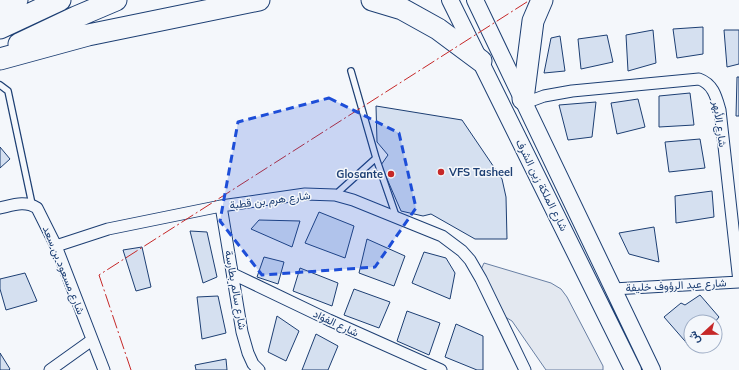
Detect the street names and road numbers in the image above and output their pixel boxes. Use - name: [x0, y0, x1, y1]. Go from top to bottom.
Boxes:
- street label: شارع الأبهر: [709, 99, 730, 149]
- street label: شارع الملكة زين الشرف: [512, 137, 571, 234]
- street label: شارع هرم بن قطبة: [229, 188, 312, 213]
- street label: شارع مسعود بن سعد: [39, 224, 88, 317]
- street label: شارع سالم بطارسة: [221, 249, 250, 331]
- street label: شارع عبد الرؤوف خليفة: [625, 275, 727, 296]
- street label: شارع الفؤاد: [310, 306, 361, 341]

